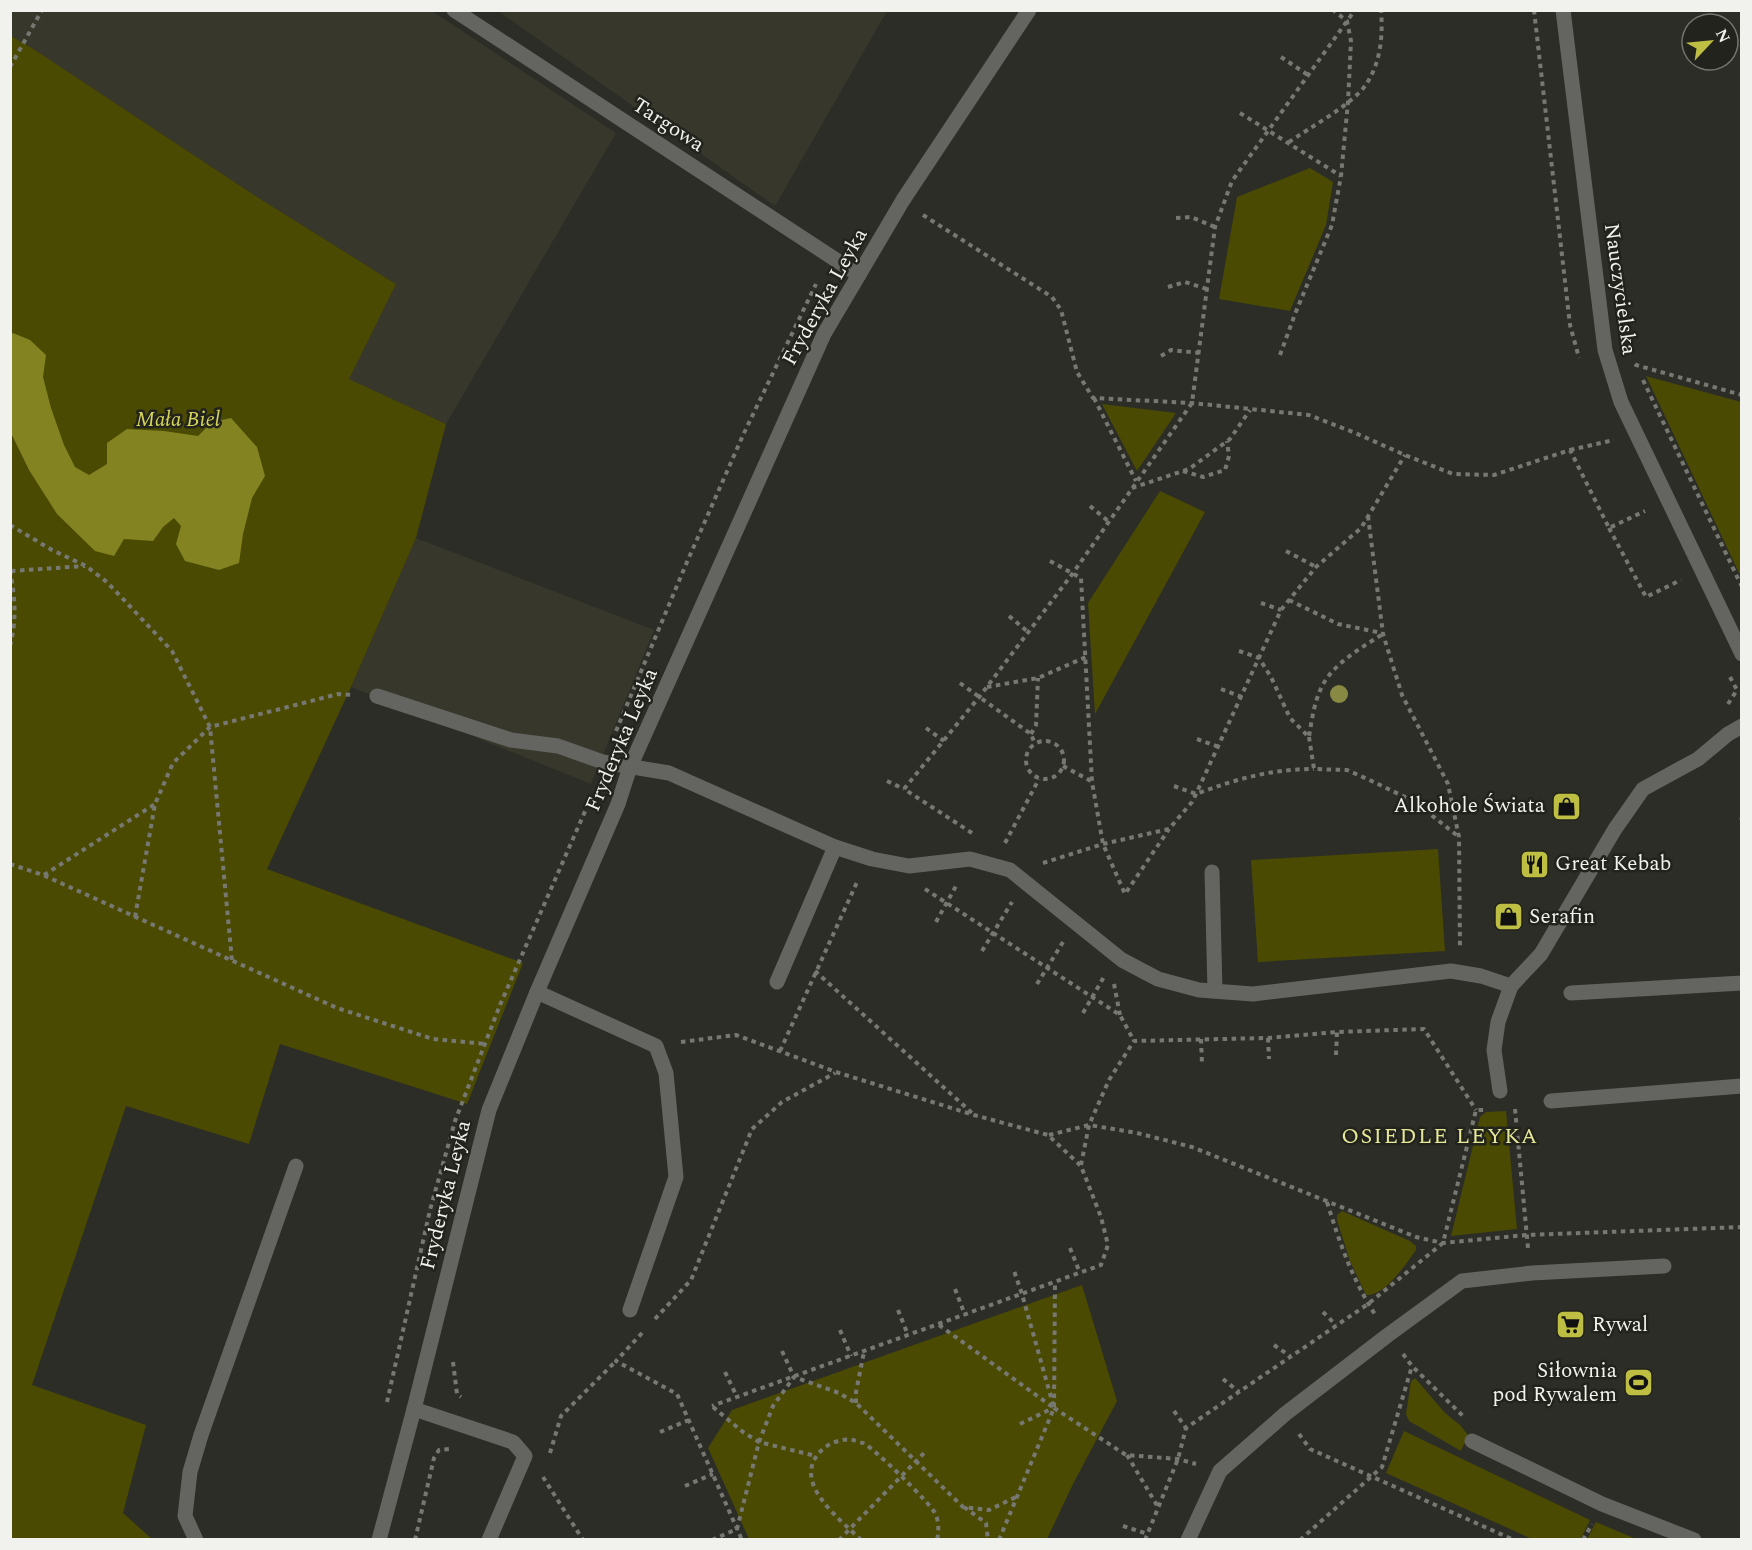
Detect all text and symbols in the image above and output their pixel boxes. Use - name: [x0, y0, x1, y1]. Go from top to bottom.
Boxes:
- north arrow: [1680, 12, 1740, 72]
- text: N: [1709, 25, 1736, 47]
- street label: Targowa: [625, 90, 711, 161]
- street label: Nauczycielska: [1595, 221, 1645, 358]
- street label: Fryderyka Leyka: [774, 222, 876, 372]
- park label: Mała Biel: [136, 404, 221, 436]
- street label: Fryderyka Leyka: [577, 663, 667, 817]
- place label: Alkohole Świata: [1394, 790, 1546, 822]
- shop icon: Alkohole Świata: [1550, 790, 1582, 822]
- restaurant icon: Great Kebab: [1518, 848, 1550, 880]
- place label: Great Kebab: [1555, 848, 1671, 880]
- shop icon: Serafin: [1492, 901, 1524, 933]
- place label: Serafin: [1529, 901, 1595, 933]
- street label: Fryderyka Leyka: [412, 1116, 480, 1273]
- district label: OSIEDLE LEYKA: [1341, 1120, 1539, 1153]
- supermarket icon: Rywal: [1555, 1309, 1587, 1341]
- place label: Rywal: [1592, 1309, 1648, 1341]
- place label: Siłownia pod Rywalem: [1492, 1355, 1618, 1411]
- sports icon: Siłownia pod Rywalem: [1622, 1367, 1654, 1399]

